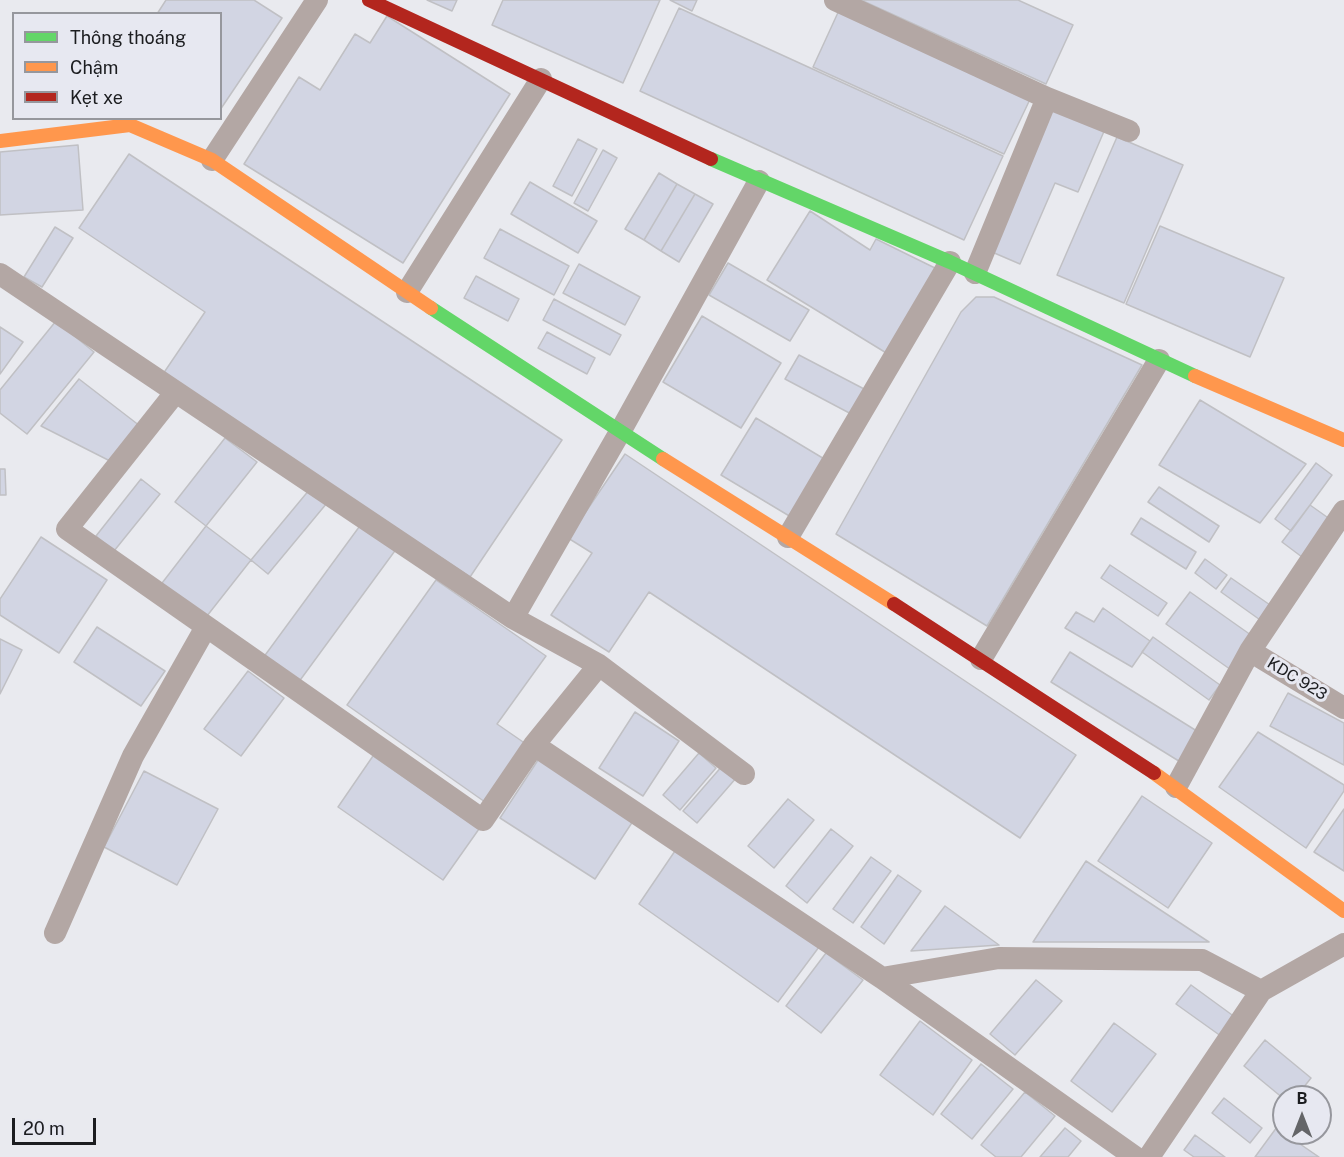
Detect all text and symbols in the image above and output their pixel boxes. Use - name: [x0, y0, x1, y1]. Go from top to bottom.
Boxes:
- legend: [12, 12, 222, 120]
- text: Thông thoáng: [70, 27, 186, 48]
- text: Chậm: [70, 57, 118, 78]
- text: Kẹt xe: [70, 87, 123, 108]
- street label: KDC 923: [1264, 654, 1330, 704]
- north arrow: [1272, 1085, 1332, 1145]
- text: B: [1297, 1089, 1307, 1108]
- scale bar: [15, 1106, 99, 1144]
- text: 20 m: [23, 1118, 65, 1139]

